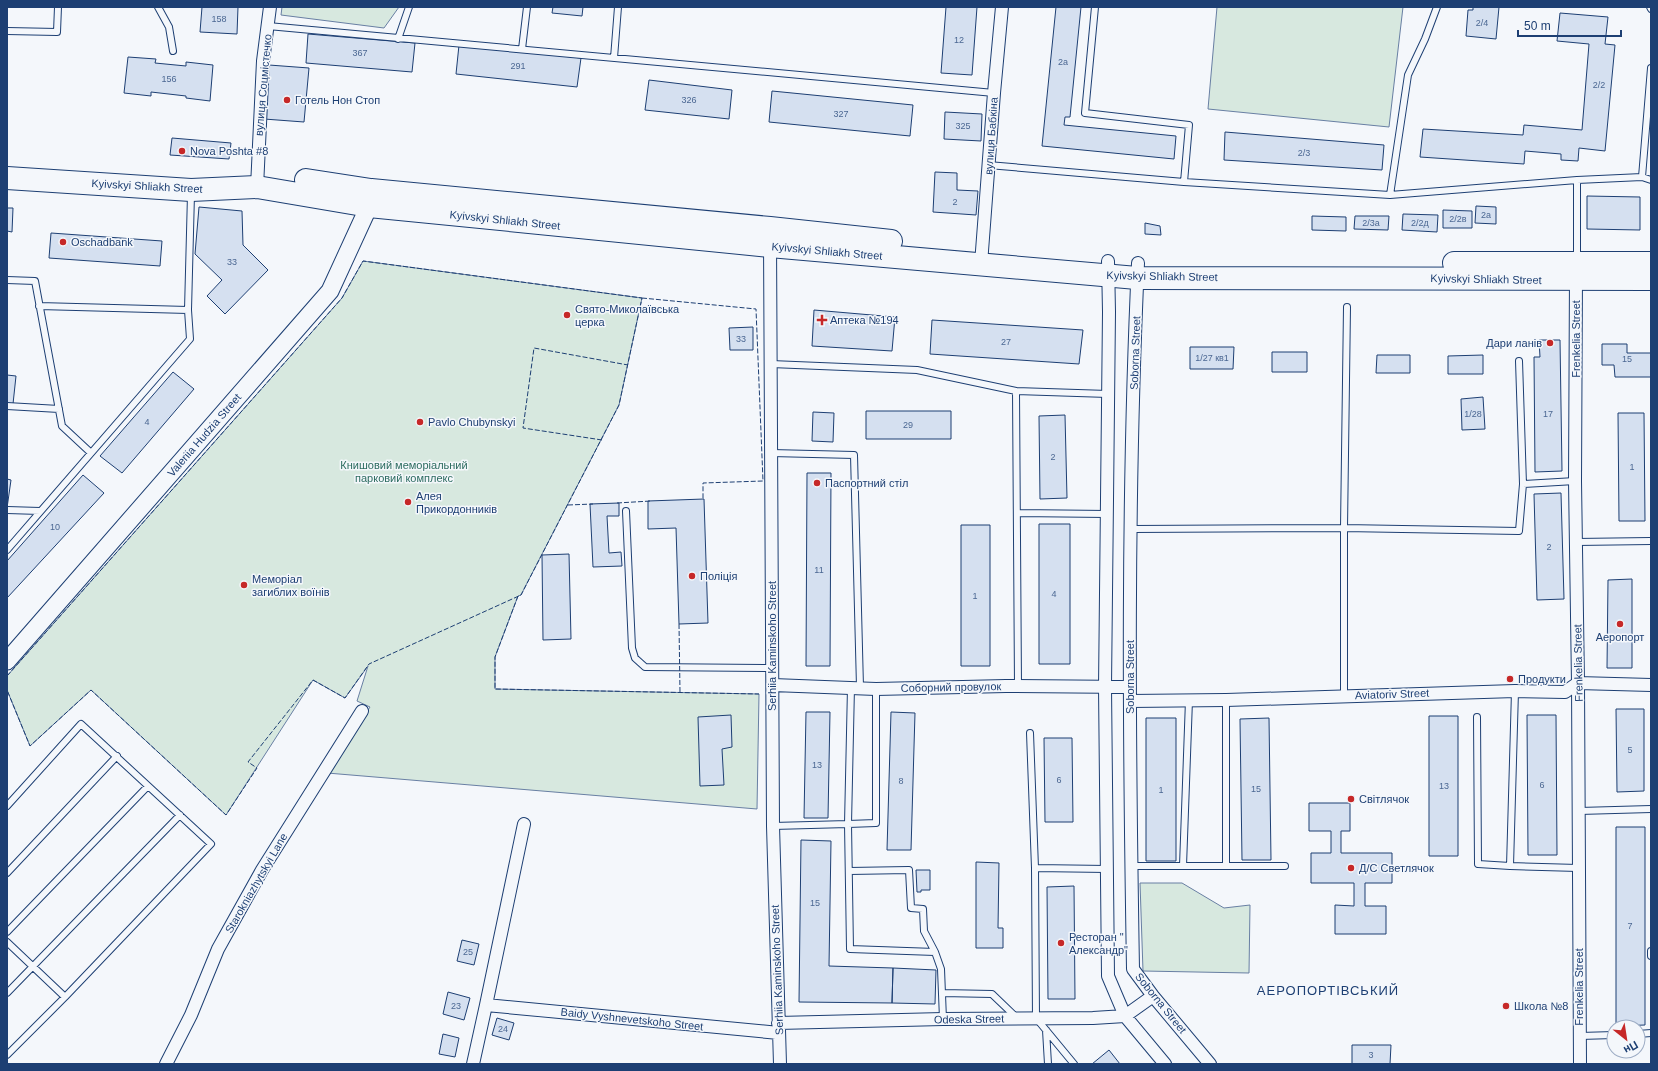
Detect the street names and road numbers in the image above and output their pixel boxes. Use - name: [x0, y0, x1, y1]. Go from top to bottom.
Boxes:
- street label: вулиця Соцмістечко: [253, 34, 273, 136]
- street label: вулиця Бабкіна: [982, 96, 1000, 175]
- street label: Kyivskyi Shliakh Street: [91, 177, 203, 195]
- street label: Kyivskyi Shliakh Street: [449, 208, 561, 232]
- street label: Kyivskyi Shliakh Street: [771, 240, 883, 262]
- street label: Kyivskyi Shliakh Street: [1106, 269, 1218, 283]
- street label: Kyivskyi Shliakh Street: [1430, 272, 1542, 286]
- street label: Frenkelia Street: [1570, 300, 1582, 378]
- street label: Soborna Street: [1128, 316, 1142, 390]
- street label: Valeriia Hudzia Street: [165, 391, 243, 479]
- street label: Serhiia Kaminskoho Street: [766, 581, 778, 711]
- street label: Frenkelia Street: [1571, 624, 1585, 702]
- street label: Soborna Street: [1124, 640, 1136, 714]
- street label: Соборний провулок: [901, 680, 1002, 694]
- street label: Aviatoriv Street: [1355, 687, 1429, 701]
- street label: Starokniazhytskyi Lane: [223, 831, 289, 935]
- street label: Serhiia Kaminskoho Street: [769, 905, 785, 1035]
- street label: Frenkelia Street: [1573, 948, 1585, 1026]
- street label: Soborna Street: [1133, 970, 1189, 1036]
- street label: Baidy Vyshnevetskoho Street: [560, 1006, 704, 1032]
- street label: Odeska Street: [934, 1012, 1004, 1026]

